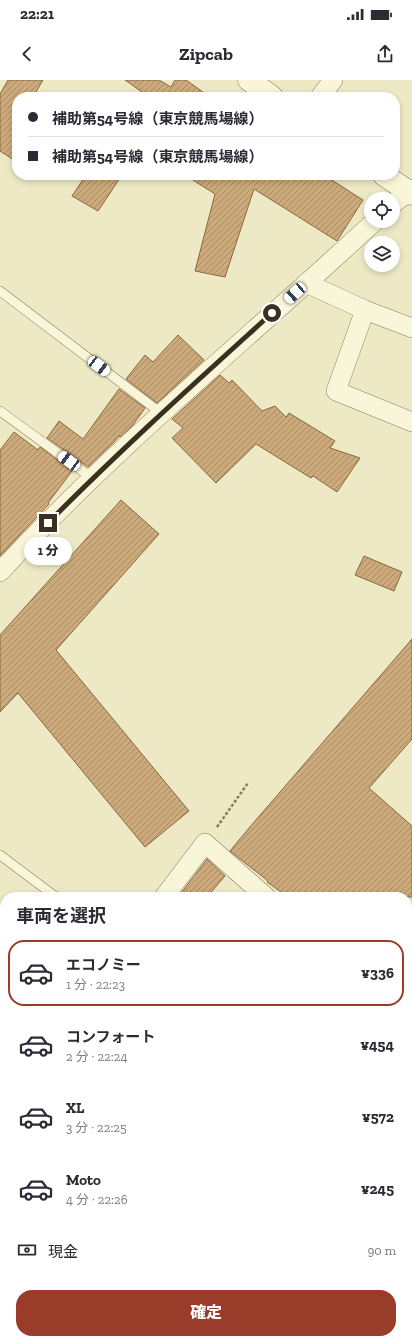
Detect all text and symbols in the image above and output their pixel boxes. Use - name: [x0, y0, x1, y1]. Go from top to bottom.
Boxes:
- text: 22:21: [20, 5, 54, 23]
- icon: back: [16, 43, 38, 65]
- text: Zipcab: [179, 43, 233, 65]
- icon: share: [374, 43, 396, 65]
- text: 補助第54号線（東京競馬場線）: [52, 110, 263, 128]
- text: 補助第54号線（東京競馬場線）: [52, 148, 263, 166]
- map controls: [364, 192, 400, 272]
- button: locate: [364, 192, 400, 228]
- button: layers: [364, 236, 400, 272]
- car: [282, 281, 308, 305]
- route start: [263, 304, 281, 322]
- car: [86, 354, 112, 378]
- car: [56, 449, 82, 473]
- route end: [39, 514, 57, 532]
- callout: 1 分: [24, 537, 72, 565]
- text: 1 分: [38, 543, 58, 558]
- text: 車両を選択: [16, 905, 106, 927]
- icon: car: [18, 955, 54, 991]
- text: エコノミー: [66, 956, 141, 974]
- text: ¥336: [361, 964, 394, 982]
- text: 1 分 · 22:23: [66, 977, 125, 992]
- icon: car: [18, 1027, 54, 1063]
- text: コンフォート: [66, 1028, 156, 1046]
- text: ¥454: [360, 1036, 394, 1054]
- text: 2 分 · 22:24: [66, 1049, 127, 1064]
- icon: car: [18, 1099, 54, 1135]
- text: XL: [66, 1099, 84, 1117]
- text: ¥572: [362, 1108, 394, 1126]
- text: 3 分 · 22:25: [66, 1120, 127, 1135]
- icon: car: [18, 1171, 54, 1207]
- text: Moto: [66, 1171, 101, 1189]
- text: ¥245: [361, 1180, 394, 1198]
- text: 4 分 · 22:26: [66, 1192, 128, 1207]
- icon: cash: [16, 1239, 38, 1261]
- text: 現金: [48, 1243, 78, 1261]
- text: 90 m: [367, 1243, 396, 1258]
- button: 確定: [16, 1290, 396, 1336]

